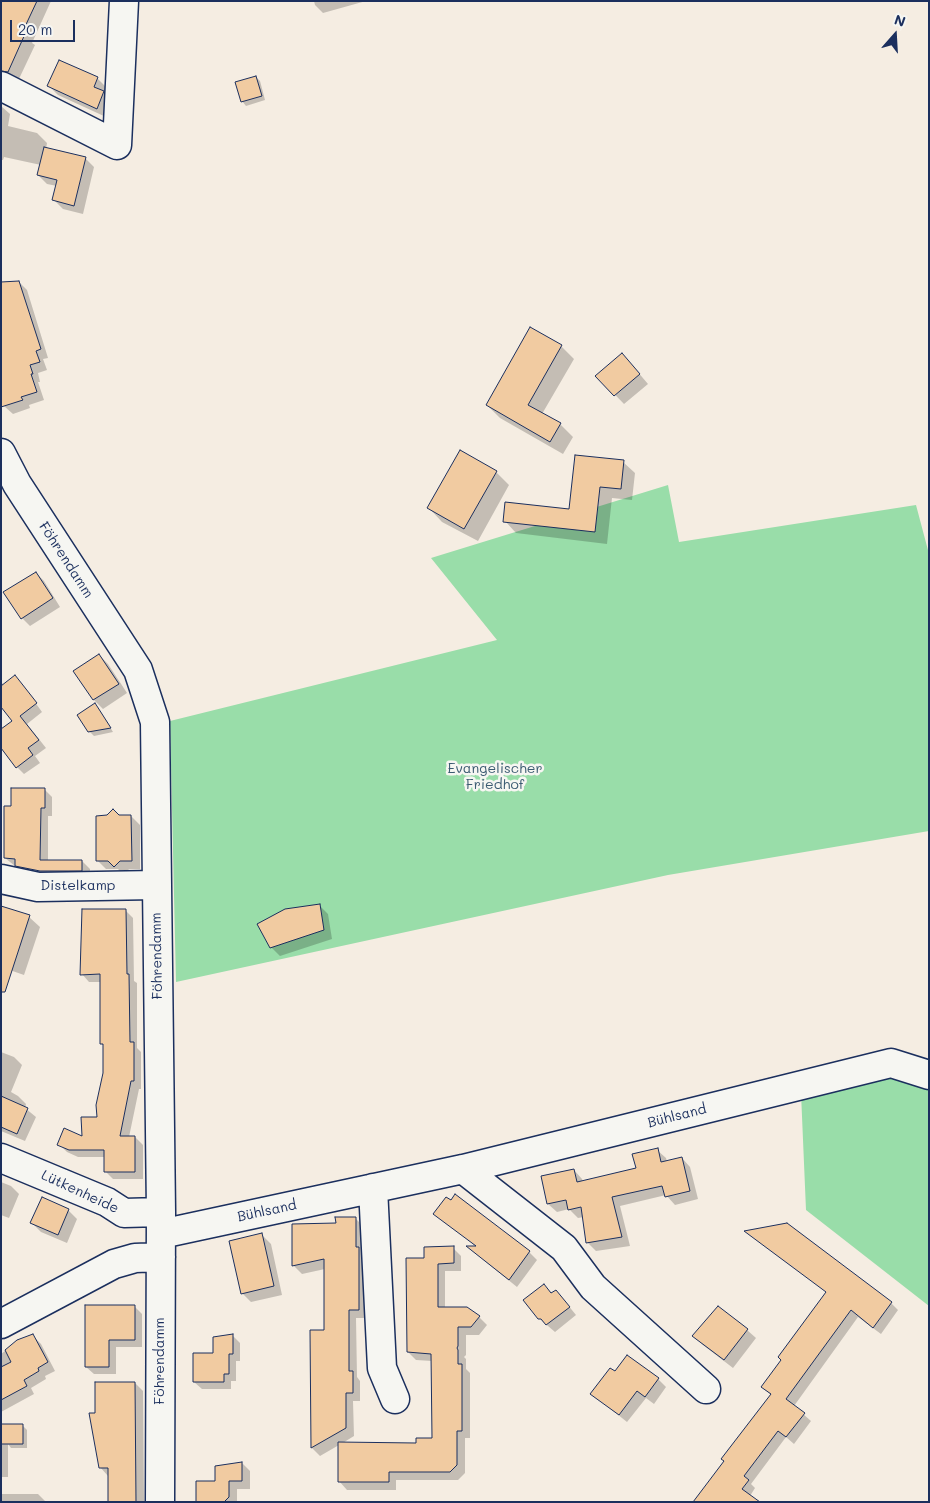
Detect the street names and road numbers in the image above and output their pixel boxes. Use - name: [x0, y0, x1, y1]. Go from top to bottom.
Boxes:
- street label: Föhrendamm: [35, 519, 97, 601]
- street label: Distelkamp: [41, 878, 115, 894]
- street label: Föhrendamm: [148, 912, 166, 1000]
- street label: Bühlsand: [646, 1101, 708, 1131]
- street label: Lütkenheide: [39, 1167, 121, 1217]
- street label: Bühlsand: [236, 1197, 298, 1225]
- street label: Föhrendamm: [152, 1317, 168, 1405]

